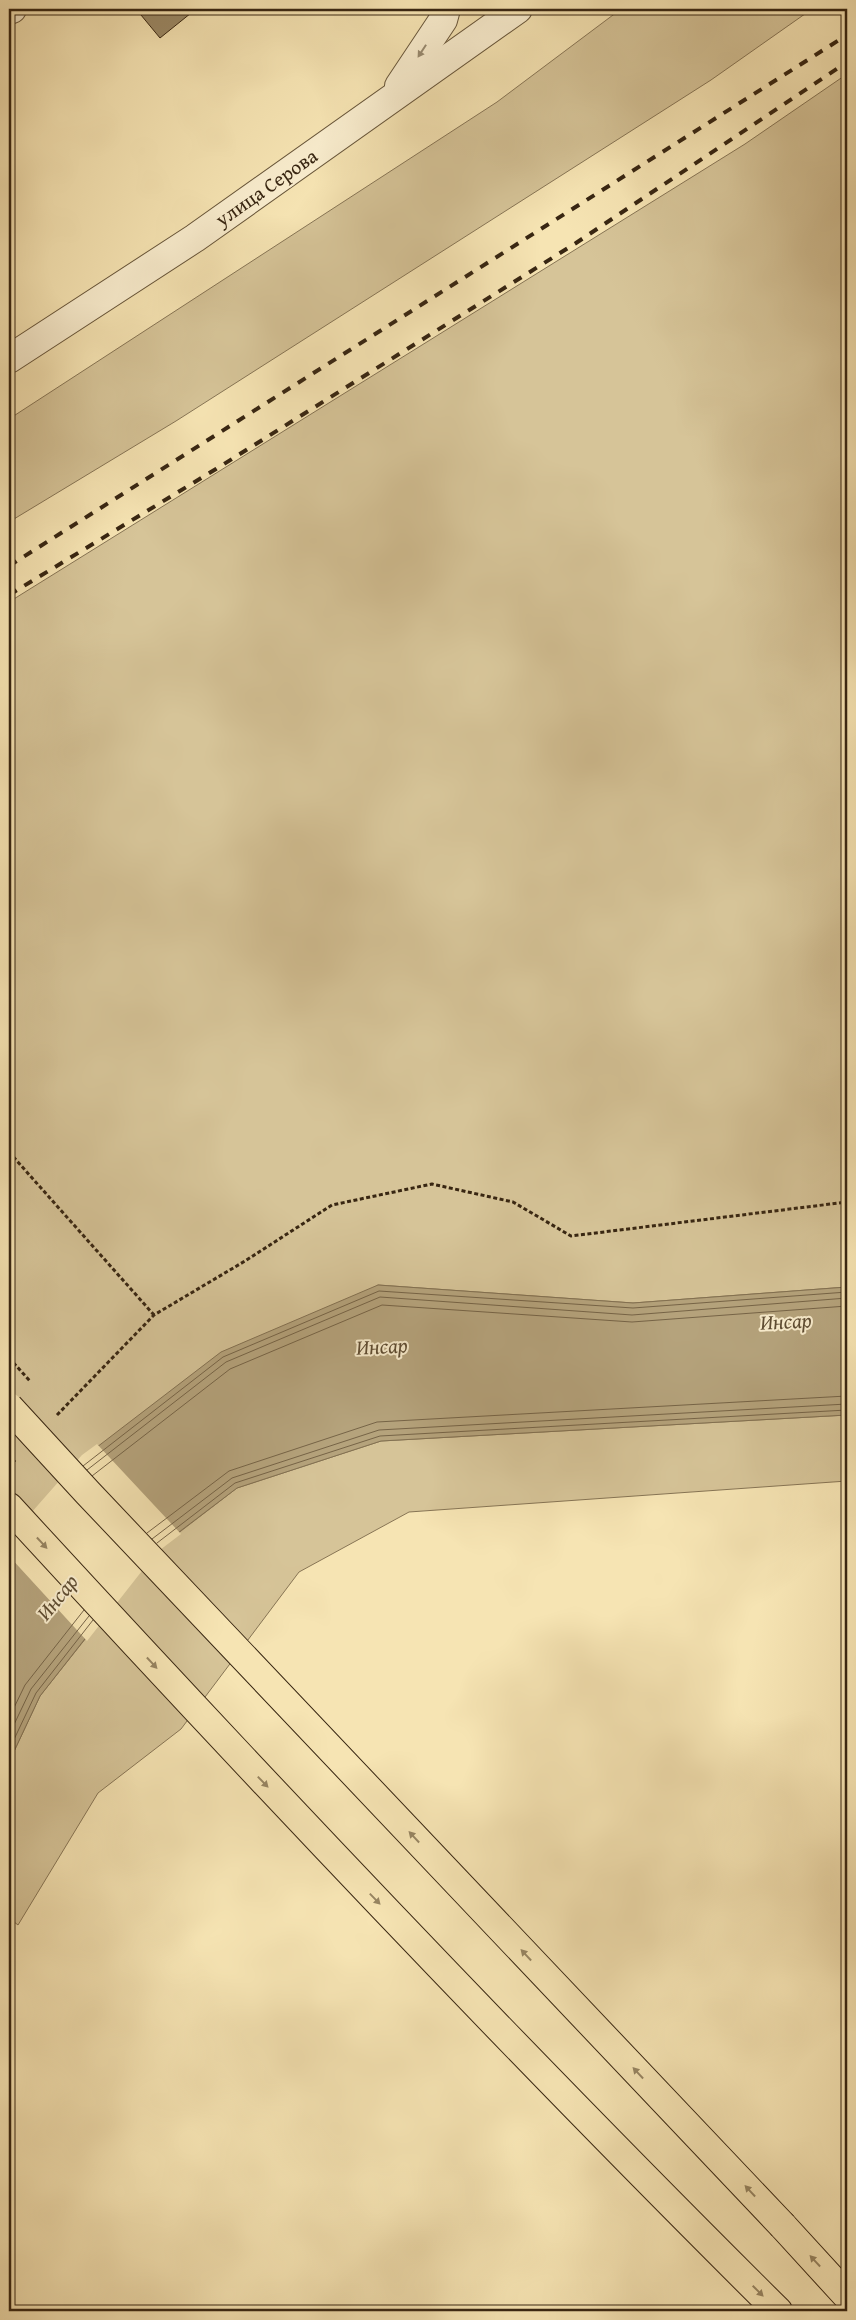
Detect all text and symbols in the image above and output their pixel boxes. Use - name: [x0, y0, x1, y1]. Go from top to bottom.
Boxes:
- one-way arrow: [417, 44, 427, 58]
- street label: улица Серова: [208, 141, 323, 234]
- water label: Инсар: [759, 1304, 813, 1338]
- water label: Инсар: [355, 1329, 409, 1363]
- one-way arrow: [36, 1537, 48, 1549]
- water label: Инсар: [29, 1567, 85, 1627]
- one-way arrow: [146, 1656, 158, 1668]
- one-way arrow: [257, 1775, 269, 1787]
- one-way arrow: [408, 1832, 420, 1844]
- one-way arrow: [369, 1893, 381, 1905]
- one-way arrow: [520, 1950, 532, 1962]
- one-way arrow: [632, 2067, 644, 2079]
- one-way arrow: [744, 2185, 756, 2197]
- one-way arrow: [809, 2255, 821, 2267]
- one-way arrow: [752, 2285, 764, 2297]

